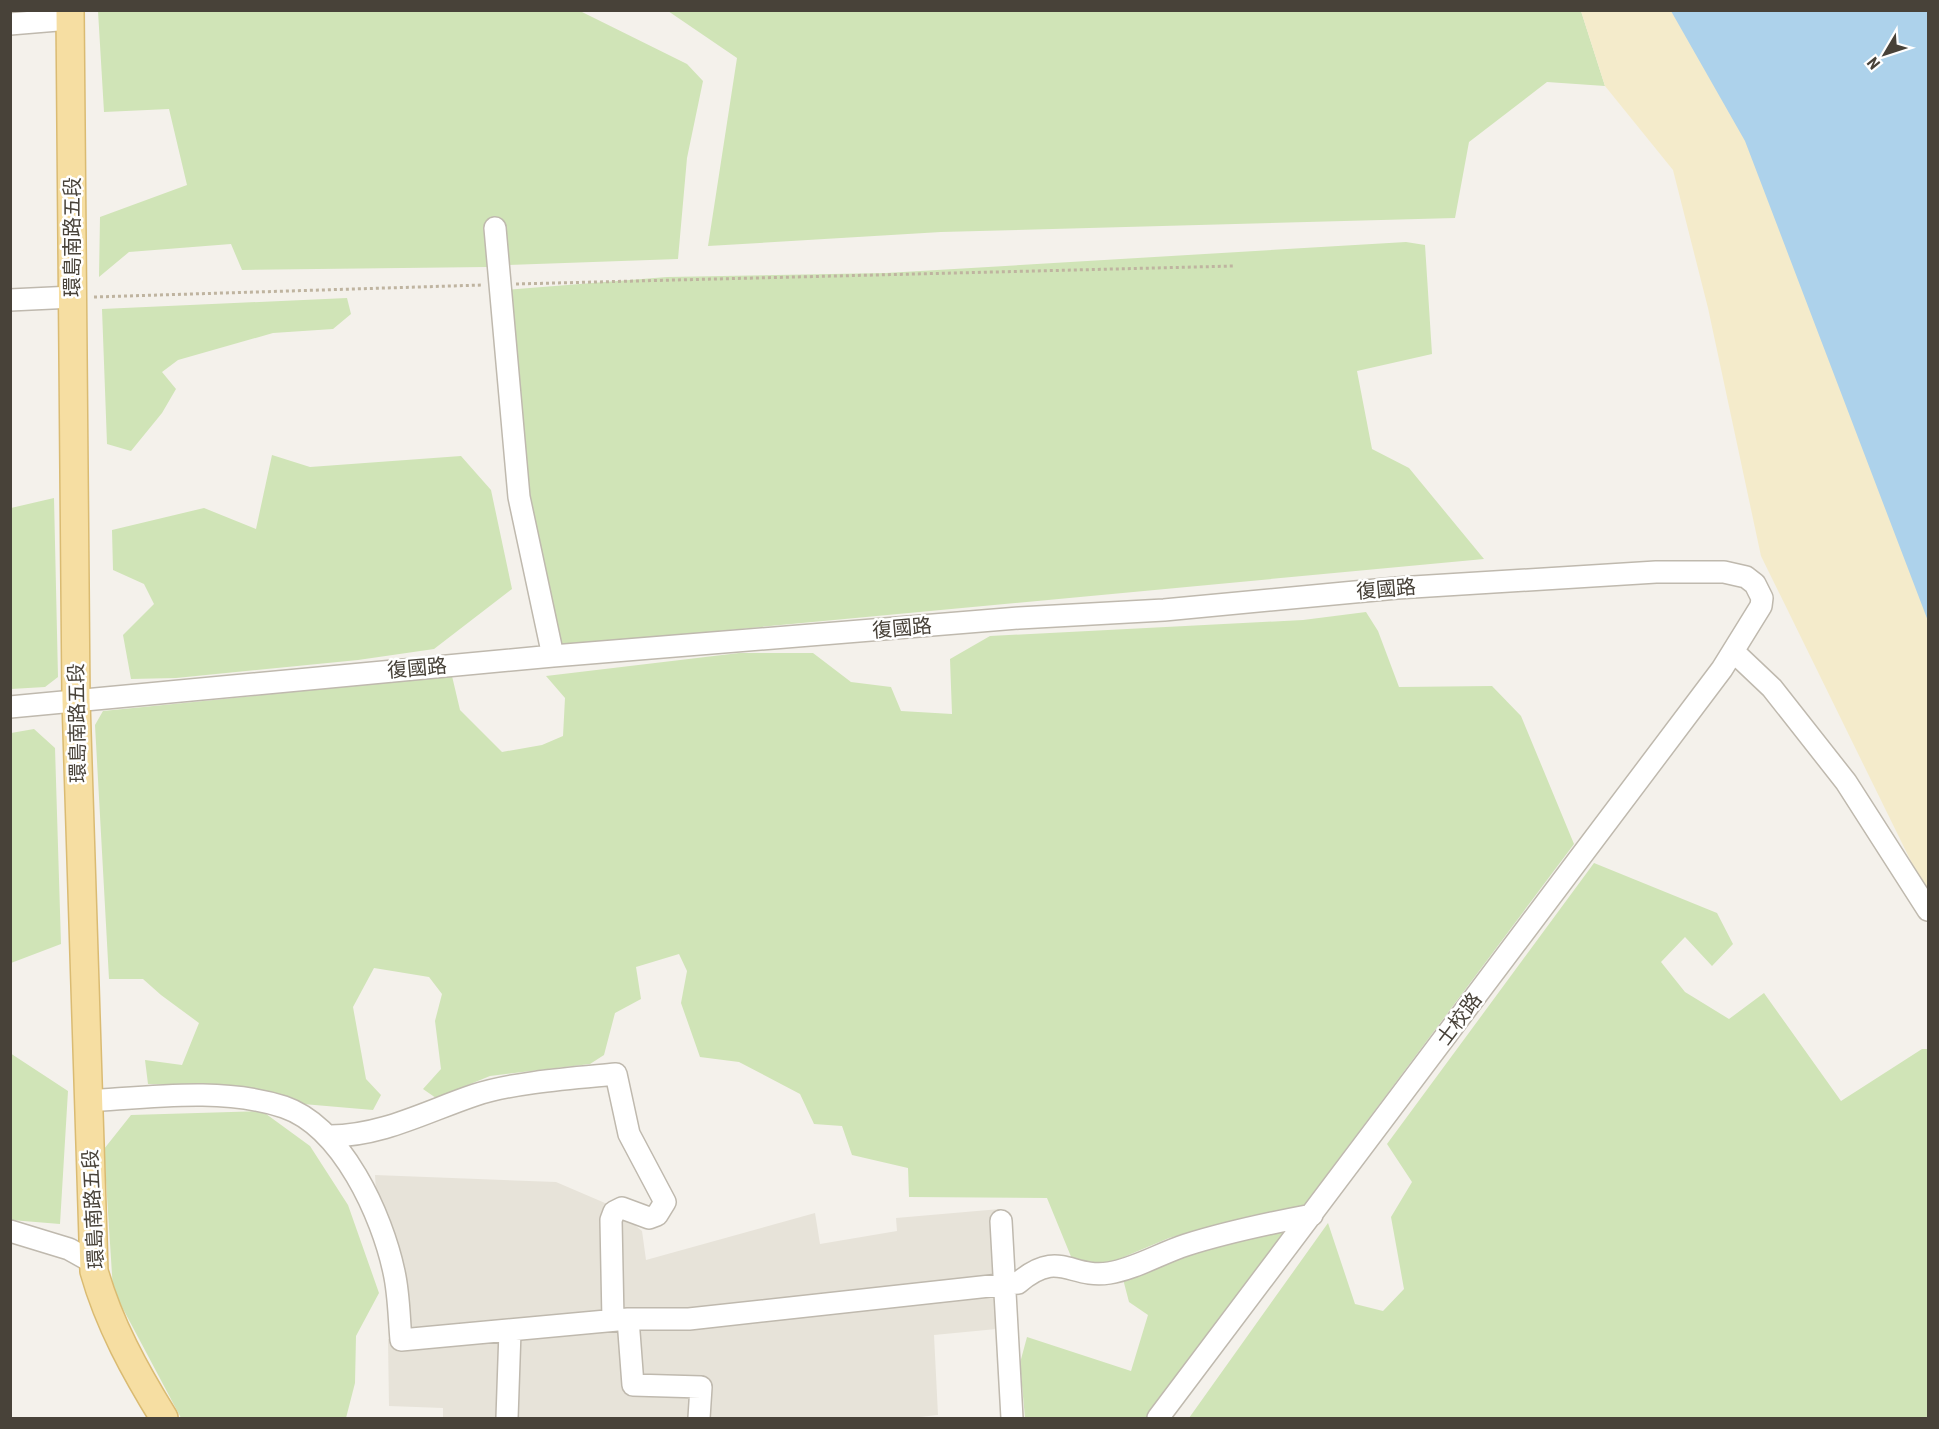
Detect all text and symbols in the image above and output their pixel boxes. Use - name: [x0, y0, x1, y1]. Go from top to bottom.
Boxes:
- north arrow: [1855, 24, 1915, 84]
- text: N: [1863, 53, 1884, 73]
- street label: 環島南路五段: [60, 177, 84, 297]
- street label: 復國路: [1355, 574, 1417, 604]
- street label: 復國路: [871, 613, 933, 643]
- street label: 復國路: [386, 653, 448, 683]
- street label: 環島南路五段: [64, 663, 90, 783]
- street label: 士校路: [1431, 988, 1487, 1050]
- street label: 環島南路五段: [78, 1148, 108, 1270]

